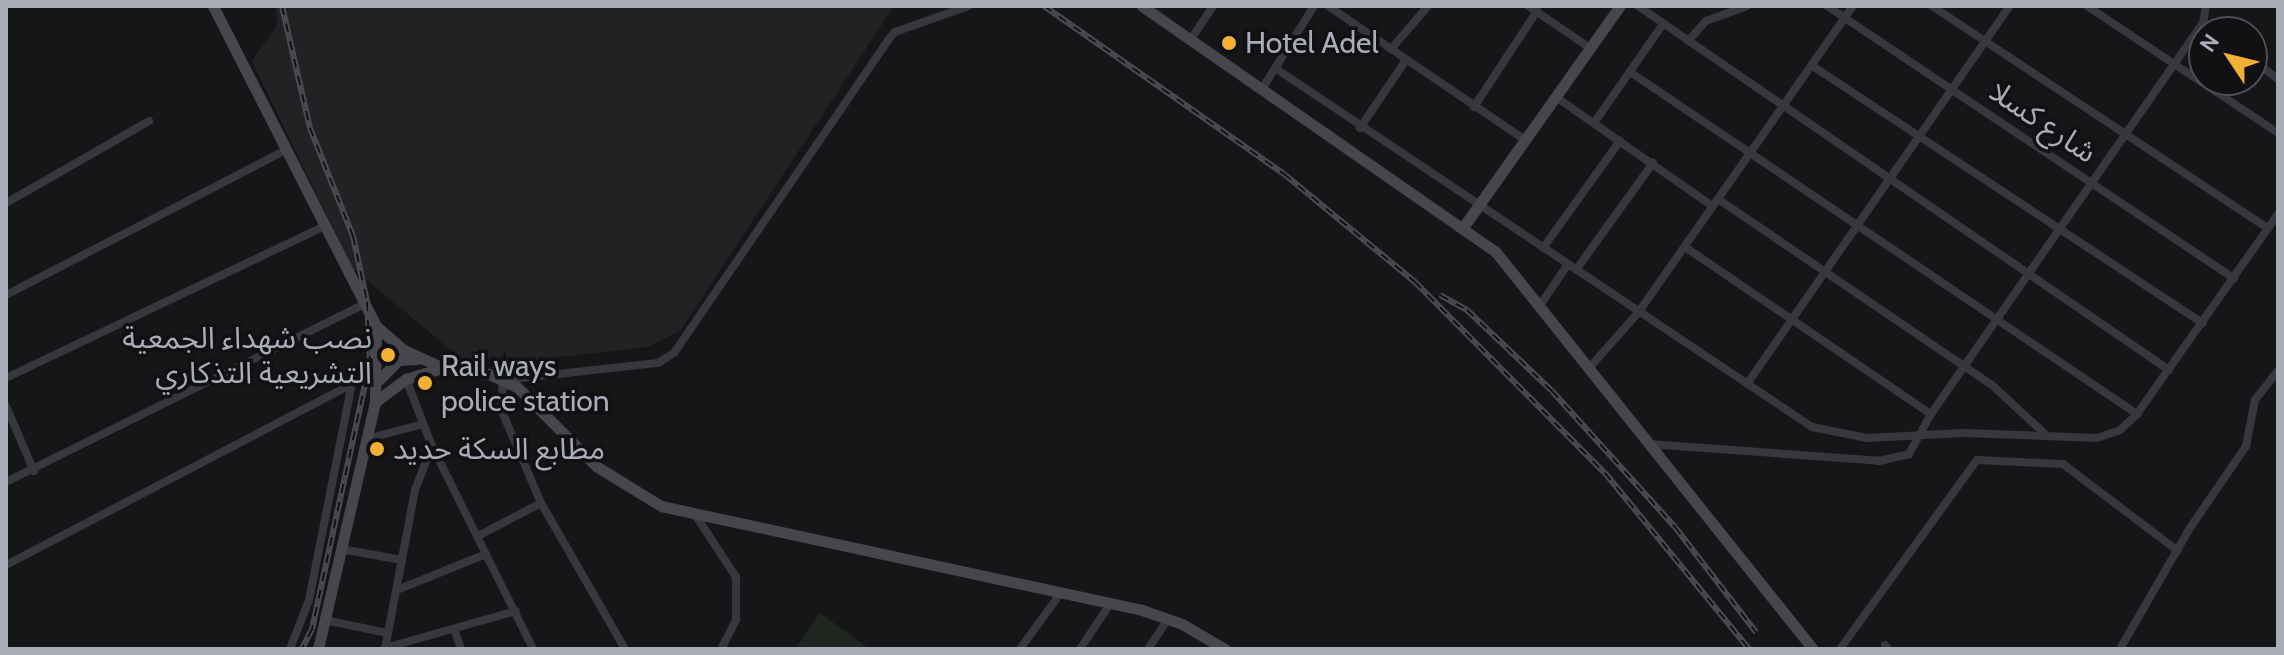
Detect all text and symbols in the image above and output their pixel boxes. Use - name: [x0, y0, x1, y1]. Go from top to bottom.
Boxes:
- north arrow: [2188, 16, 2268, 96]
- place label: Hotel Adel: [1245, 25, 1378, 61]
- text: N: [2194, 29, 2225, 57]
- marker: Hotel Adel: [1220, 34, 1238, 52]
- street label: شارع كسلا: [1983, 73, 2103, 171]
- place label: نصب شهداء الجمعية التشريعية التذكاري: [122, 320, 372, 390]
- marker: نصب شهداء الجمعية التشريعية التذكاري: [379, 346, 397, 364]
- place label: Rail ways police station: [441, 348, 610, 418]
- marker: Rail ways police station: [416, 374, 434, 392]
- place label: مطابع السكة حديد: [393, 431, 605, 467]
- marker: مطابع السكة حديد: [368, 440, 386, 458]

